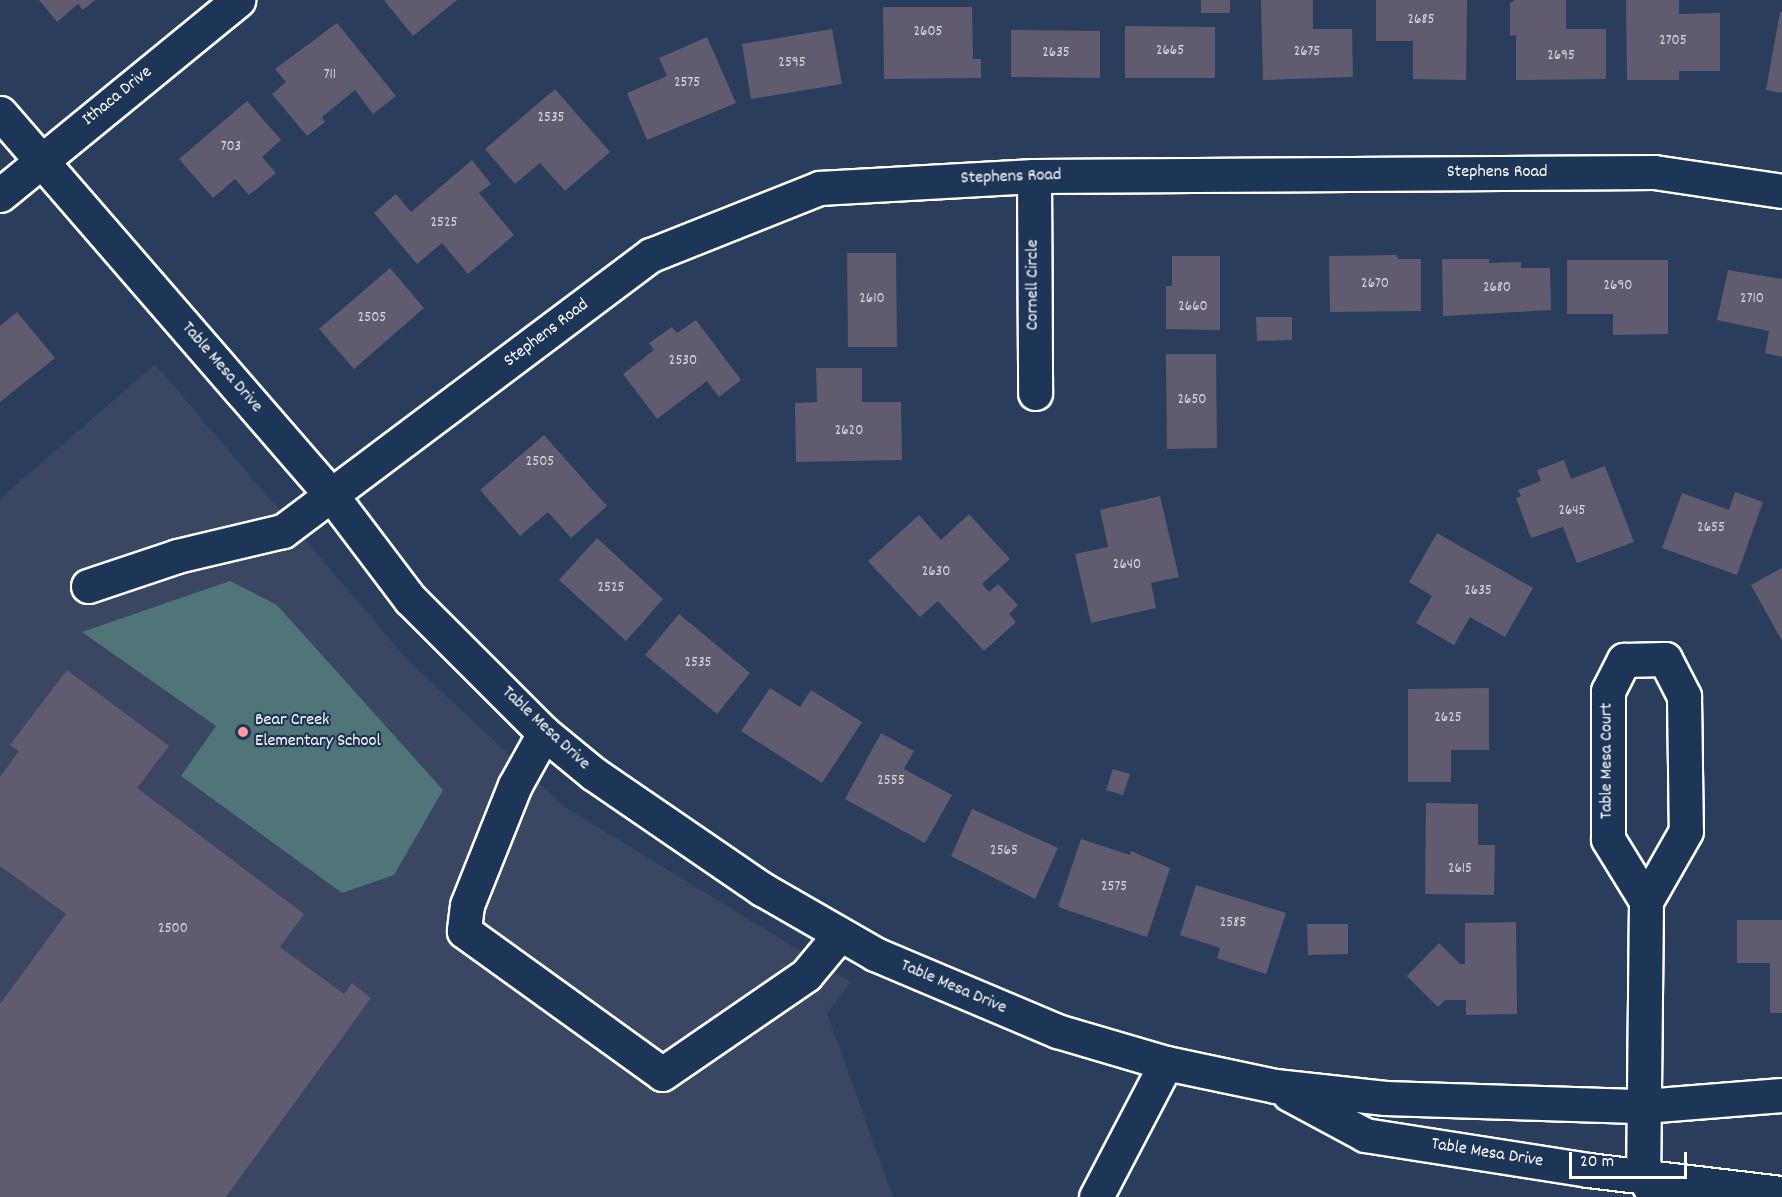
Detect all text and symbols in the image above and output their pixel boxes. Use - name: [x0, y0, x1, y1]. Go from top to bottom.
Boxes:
- house number: 2685: [1408, 12, 1434, 30]
- house number: 2605: [913, 24, 943, 42]
- house number: 2705: [1659, 33, 1687, 51]
- house number: 2665: [1156, 43, 1184, 61]
- house number: 2675: [1294, 44, 1320, 62]
- house number: 2635: [1042, 45, 1070, 63]
- house number: 2695: [1547, 48, 1575, 66]
- house number: 2595: [778, 55, 806, 73]
- street label: Ithaca Drive: [79, 62, 157, 132]
- house number: 711: [324, 67, 336, 85]
- house number: 2575: [674, 75, 700, 93]
- house number: 2535: [537, 110, 565, 128]
- house number: 703: [221, 139, 241, 157]
- street label: Stephens Road: [1447, 162, 1547, 184]
- street label: Stephens Road: [960, 165, 1062, 191]
- house number: 2525: [431, 215, 457, 233]
- street label: Cornell Circle: [1023, 240, 1045, 330]
- house number: 2670: [1361, 276, 1389, 294]
- house number: 2690: [1604, 278, 1632, 296]
- house number: 2680: [1483, 280, 1511, 298]
- house number: 2610: [859, 291, 885, 309]
- house number: 2710: [1740, 291, 1764, 309]
- street label: Stephens Road: [500, 295, 594, 373]
- house number: 2660: [1178, 299, 1208, 317]
- house number: 2505: [358, 310, 386, 328]
- street label: Table Mesa Drive: [176, 318, 266, 418]
- house number: 2530: [669, 353, 697, 371]
- house number: 2650: [1177, 392, 1207, 410]
- house number: 2620: [835, 423, 863, 441]
- house number: 2505: [526, 454, 554, 472]
- house number: 2645: [1558, 503, 1586, 521]
- house number: 2655: [1697, 520, 1725, 538]
- house number: 2640: [1113, 557, 1141, 575]
- house number: 2630: [922, 564, 950, 582]
- house number: 2525: [598, 580, 624, 598]
- house number: 2635: [1464, 583, 1492, 601]
- house number: 2535: [684, 655, 712, 673]
- street label: Table Mesa Drive: [496, 683, 594, 775]
- street label: Table Mesa Court: [1597, 703, 1619, 819]
- house number: 2625: [1434, 710, 1462, 728]
- place label: Bear Creek Elementary School: [255, 711, 381, 754]
- marker: Bear Creek Elementary School: [236, 725, 250, 739]
- house number: 2555: [877, 773, 905, 791]
- house number: 2565: [990, 843, 1018, 861]
- house number: 2615: [1448, 861, 1472, 879]
- house number: 2575: [1101, 879, 1127, 897]
- house number: 2585: [1220, 915, 1246, 933]
- house number: 2500: [158, 921, 188, 939]
- street label: Table Mesa Drive: [897, 956, 1009, 1020]
- street label: Table Mesa Drive: [1429, 1134, 1545, 1174]
- scale bar: [1572, 1140, 1690, 1178]
- text: 20 m: [1580, 1150, 1614, 1175]

